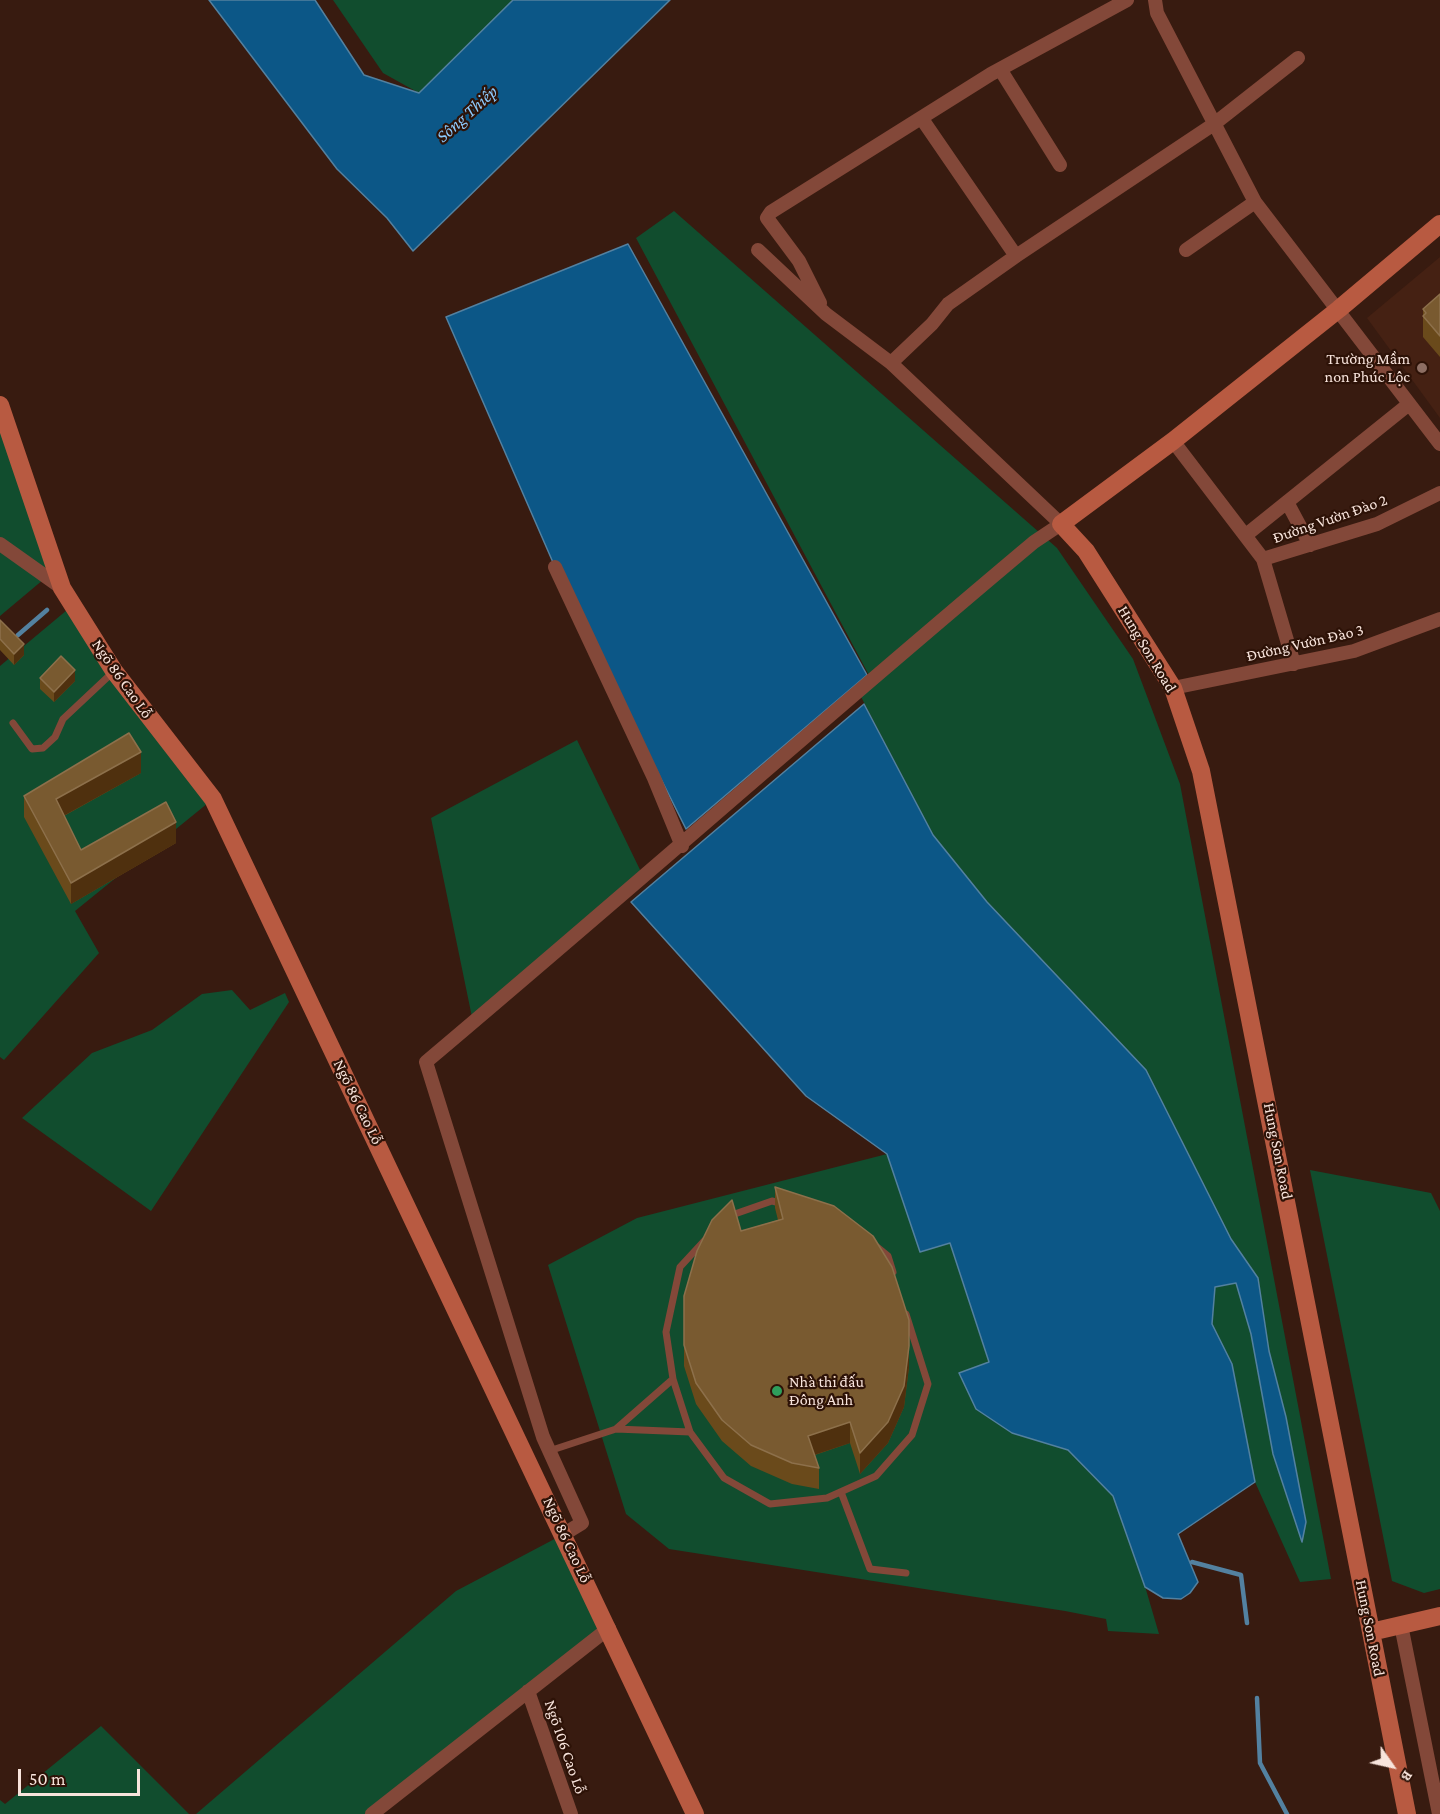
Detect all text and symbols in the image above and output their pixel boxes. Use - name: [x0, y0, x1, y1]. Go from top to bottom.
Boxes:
- water label: Sông Thiếp: [432, 81, 502, 147]
- place label: Trường Mầm non Phúc Lộc: [1325, 349, 1410, 387]
- marker: Trường Mầm non Phúc Lộc: [1415, 361, 1429, 375]
- street label: Đường Vườn Đào 2: [1270, 490, 1390, 548]
- street label: Hung Son Road: [1114, 602, 1180, 696]
- street label: Đường Vườn Đào 3: [1244, 620, 1366, 666]
- street label: Ngõ 86 Cao Lỗ: [88, 636, 156, 722]
- street label: Ngõ 86 Cao Lỗ: [329, 1056, 387, 1148]
- street label: Hung Son Road: [1259, 1101, 1297, 1201]
- place label: Nhà thi đấu Đông Anh: [789, 1372, 864, 1410]
- marker: Nhà thi đấu Đông Anh: [770, 1384, 784, 1398]
- street label: Ngõ 86 Cao Lỗ: [539, 1494, 595, 1586]
- street label: Hung Son Road: [1351, 1578, 1389, 1678]
- street label: Ngõ 106 Cao Lỗ: [540, 1698, 590, 1796]
- north arrow: [1362, 1736, 1422, 1796]
- scale bar: [21, 1757, 142, 1795]
- text: B: [1398, 1768, 1417, 1785]
- text: 50 m: [29, 1769, 66, 1789]

